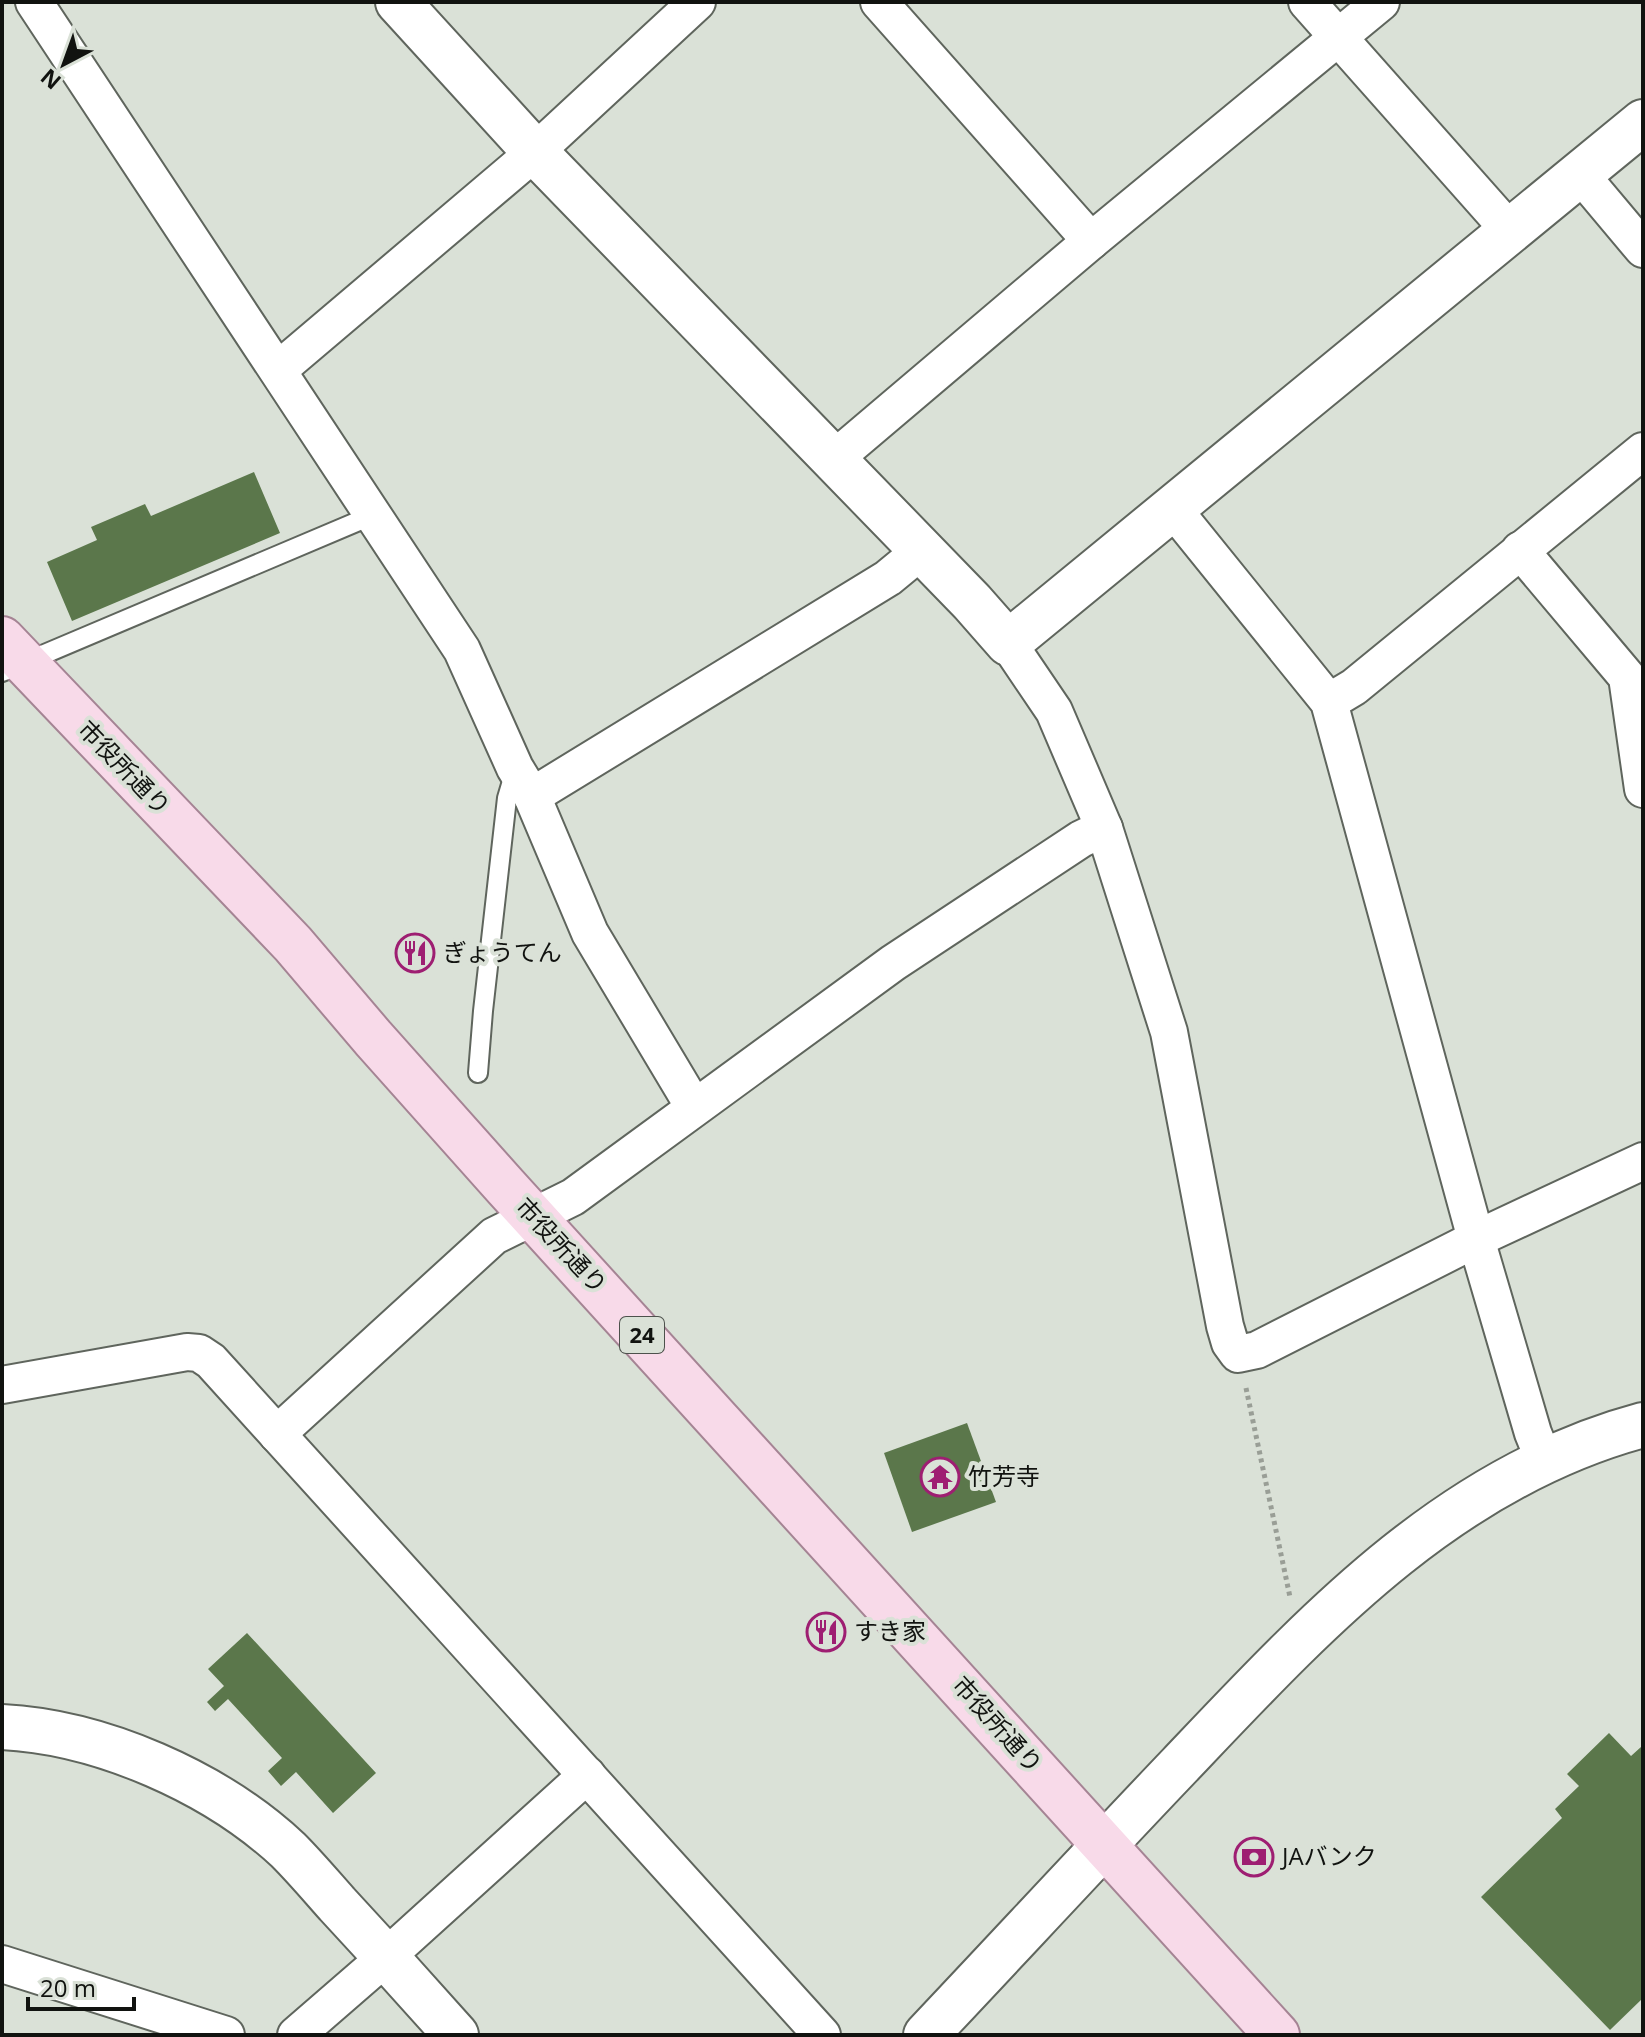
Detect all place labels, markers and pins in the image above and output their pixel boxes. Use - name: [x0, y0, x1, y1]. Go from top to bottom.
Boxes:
- restaurant icon: ぎょうてん: [394, 932, 436, 974]
- place label: ぎょうてん: [443, 935, 562, 968]
- temple icon: 竹芳寺: [919, 1456, 961, 1498]
- place label: 竹芳寺: [968, 1459, 1040, 1492]
- restaurant icon: すき家: [805, 1611, 847, 1653]
- place label: すき家: [854, 1614, 926, 1647]
- bank icon: JAバンク: [1233, 1836, 1275, 1878]
- place label: JAバンク: [1280, 1839, 1377, 1872]

